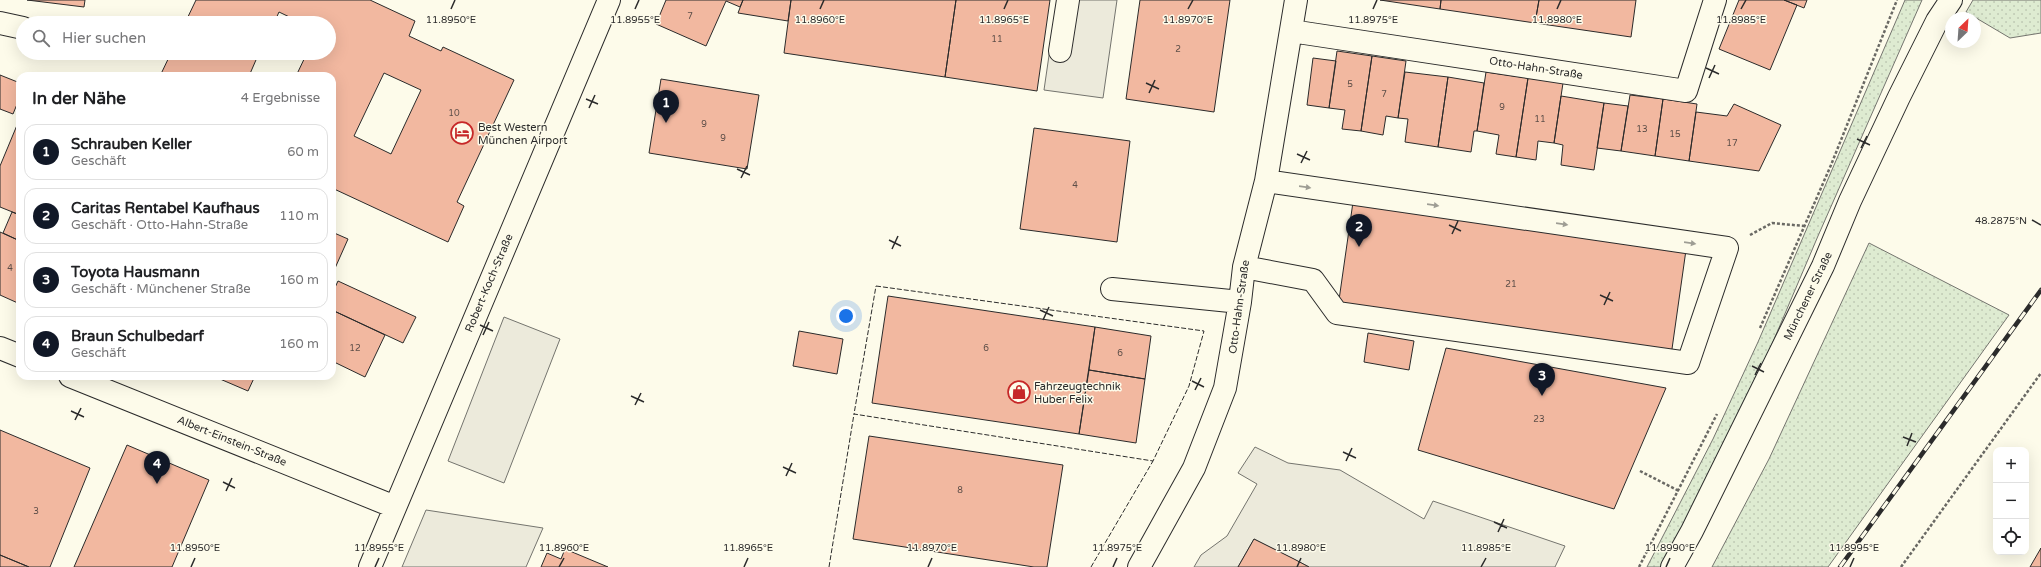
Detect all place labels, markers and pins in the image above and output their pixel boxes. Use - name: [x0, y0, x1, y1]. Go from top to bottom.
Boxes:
- pin: 1: [653, 90, 679, 123]
- hotel icon: Best Western München Airport: [449, 120, 475, 146]
- place label: Best Western München Airport: [478, 121, 567, 147]
- pin: 2: [1346, 214, 1372, 247]
- pin: 3: [1529, 363, 1555, 396]
- shop icon: Fahrzeugtechnik Huber Felix: [1006, 379, 1032, 405]
- place label: Fahrzeugtechnik Huber Felix: [1034, 380, 1121, 406]
- pin: 4: [144, 451, 170, 484]

